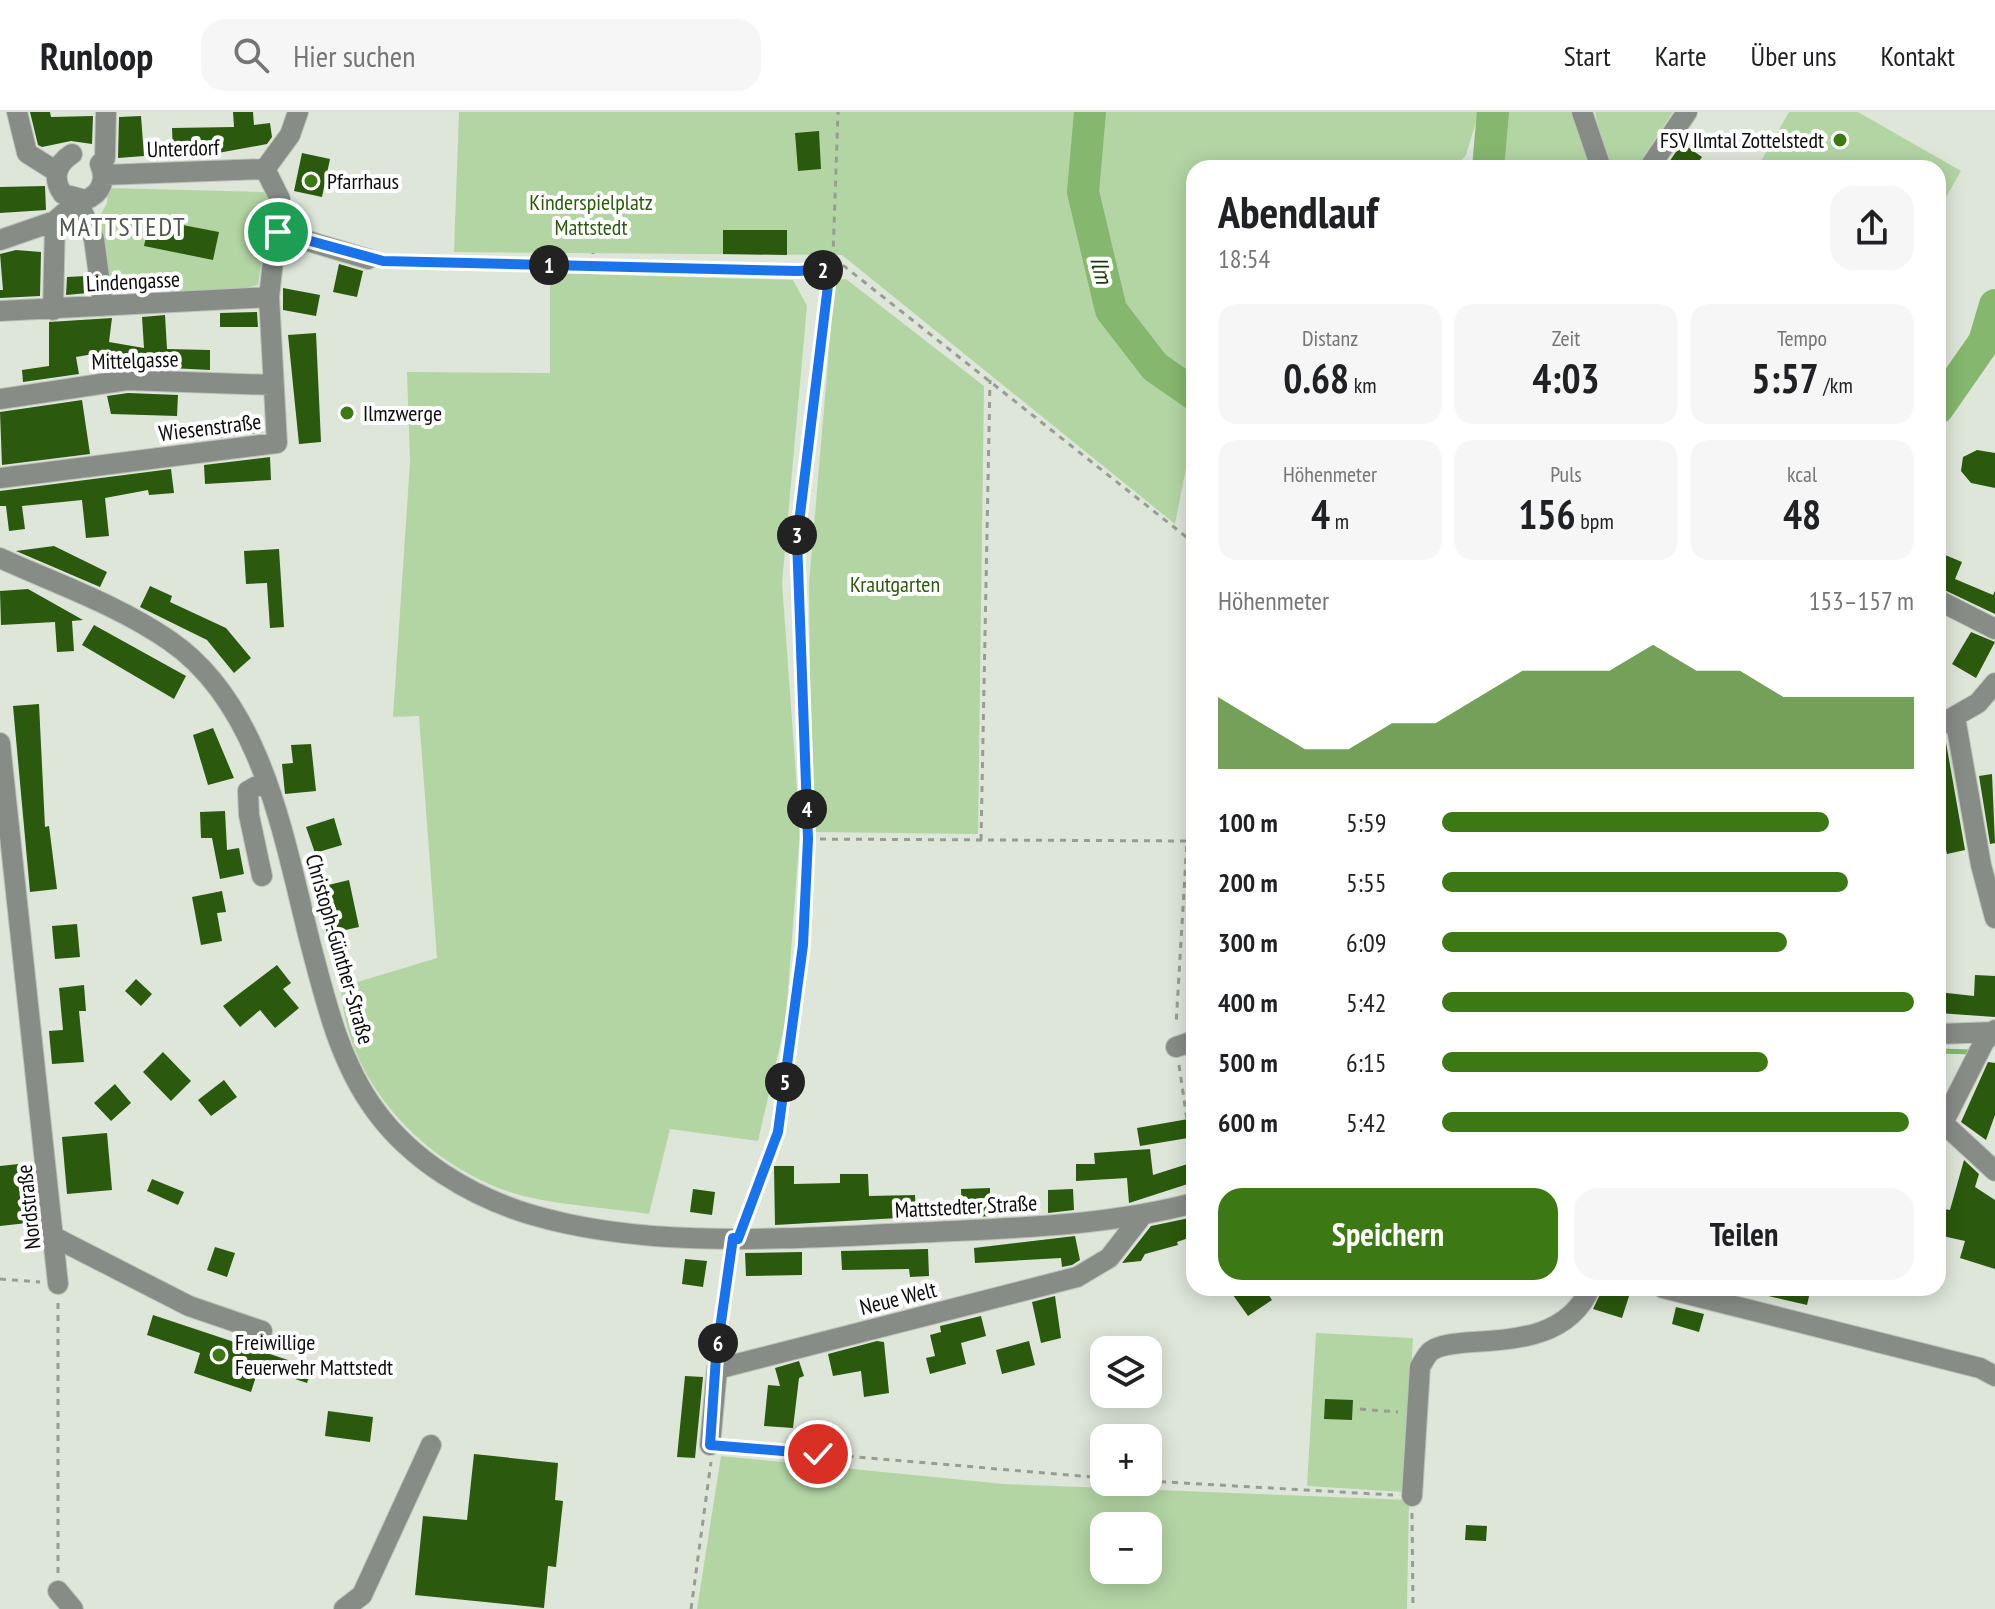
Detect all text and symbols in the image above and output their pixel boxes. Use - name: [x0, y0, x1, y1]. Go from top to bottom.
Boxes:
- search box: [201, 19, 761, 91]
- text: Runloop: [40, 31, 153, 80]
- icon: search: [229, 33, 273, 77]
- text: Hier suchen: [293, 36, 415, 75]
- text: Start: [1564, 37, 1611, 74]
- text: Karte: [1655, 37, 1707, 74]
- text: Über uns: [1751, 37, 1836, 74]
- text: Kontakt: [1880, 37, 1955, 74]
- place label: FSV Ilmtal Zottelstedt: [1660, 126, 1824, 154]
- marker: FSV Ilmtal Zottelstedt: [1831, 131, 1849, 149]
- street label: Unterdorf: [146, 133, 221, 163]
- place label: Pfarrhaus: [327, 167, 399, 195]
- marker: Pfarrhaus: [302, 172, 320, 190]
- text: Abendlauf: [1218, 183, 1378, 240]
- button: share: [1830, 186, 1914, 270]
- park label: Kinderspielplatz Mattstedt: [529, 188, 653, 241]
- pin: [244, 198, 312, 266]
- district label: MATTSTEDT: [59, 210, 187, 243]
- icon: arrive: [256, 210, 300, 254]
- text: 18:54: [1218, 242, 1270, 275]
- pin: 1: [529, 245, 569, 285]
- pin: 2: [803, 250, 843, 290]
- text: 1: [544, 251, 554, 279]
- water label: Ilm: [1083, 253, 1120, 288]
- text: 2: [818, 256, 828, 284]
- street label: Lindengasse: [85, 265, 181, 297]
- text: Distanz: [1302, 324, 1358, 352]
- text: Zeit: [1552, 324, 1580, 352]
- text: Tempo: [1777, 324, 1827, 352]
- street label: Mittelgasse: [91, 344, 179, 376]
- text: 0.68: [1283, 352, 1349, 404]
- text: 4:03: [1532, 352, 1600, 404]
- text: 5:57: [1751, 352, 1819, 404]
- text: km: [1349, 371, 1377, 399]
- text: /km: [1819, 371, 1853, 399]
- place label: Ilmzwerge: [363, 399, 442, 427]
- marker: Ilmzwerge: [338, 404, 356, 422]
- street label: Wiesenstraße: [157, 407, 263, 447]
- text: Höhenmeter: [1283, 460, 1377, 488]
- text: Puls: [1550, 460, 1582, 488]
- text: kcal: [1787, 460, 1817, 488]
- text: 4: [1311, 488, 1330, 540]
- text: 156: [1518, 488, 1576, 540]
- text: 48: [1783, 488, 1821, 540]
- text: m: [1330, 507, 1349, 535]
- text: bpm: [1576, 507, 1614, 535]
- pin: 3: [777, 515, 817, 555]
- text: 3: [792, 521, 802, 549]
- park label: Krautgarten: [850, 570, 940, 598]
- text: Höhenmeter: [1218, 584, 1329, 617]
- text: 153–157 m: [1809, 584, 1914, 617]
- pin: 4: [787, 789, 827, 829]
- text: 4: [802, 795, 812, 823]
- text: 100 m: [1218, 806, 1278, 839]
- text: 5:59: [1346, 806, 1386, 839]
- street label: Christoph-Günther-Straße: [299, 851, 381, 1047]
- text: 200 m: [1218, 866, 1278, 899]
- text: 5:55: [1346, 866, 1386, 899]
- text: 300 m: [1218, 926, 1278, 959]
- text: 6:09: [1346, 926, 1386, 959]
- text: 400 m: [1218, 986, 1278, 1019]
- text: 5:42: [1346, 986, 1386, 1019]
- text: 500 m: [1218, 1046, 1278, 1079]
- text: 6:15: [1346, 1046, 1386, 1079]
- pin: 5: [765, 1062, 805, 1102]
- text: 5: [780, 1068, 790, 1096]
- text: 600 m: [1218, 1106, 1278, 1139]
- text: 5:42: [1346, 1106, 1386, 1139]
- street label: Nordstraße: [10, 1163, 46, 1251]
- street label: Mattstedter Straße: [894, 1188, 1038, 1224]
- button: Speichern: [1218, 1188, 1558, 1280]
- button: Teilen: [1574, 1188, 1914, 1280]
- street label: Neue Welt: [857, 1275, 939, 1321]
- pin: 6: [698, 1323, 738, 1363]
- place label: Freiwillige Feuerwehr Mattstedt: [235, 1328, 393, 1381]
- text: 6: [713, 1329, 723, 1357]
- map controls: [1090, 1336, 1162, 1584]
- button: layers: [1090, 1336, 1162, 1408]
- marker: Freiwillige Feuerwehr Mattstedt: [210, 1346, 228, 1364]
- pin: [784, 1420, 852, 1488]
- button: +: [1090, 1424, 1162, 1496]
- icon: check: [796, 1432, 840, 1476]
- button: −: [1090, 1512, 1162, 1584]

